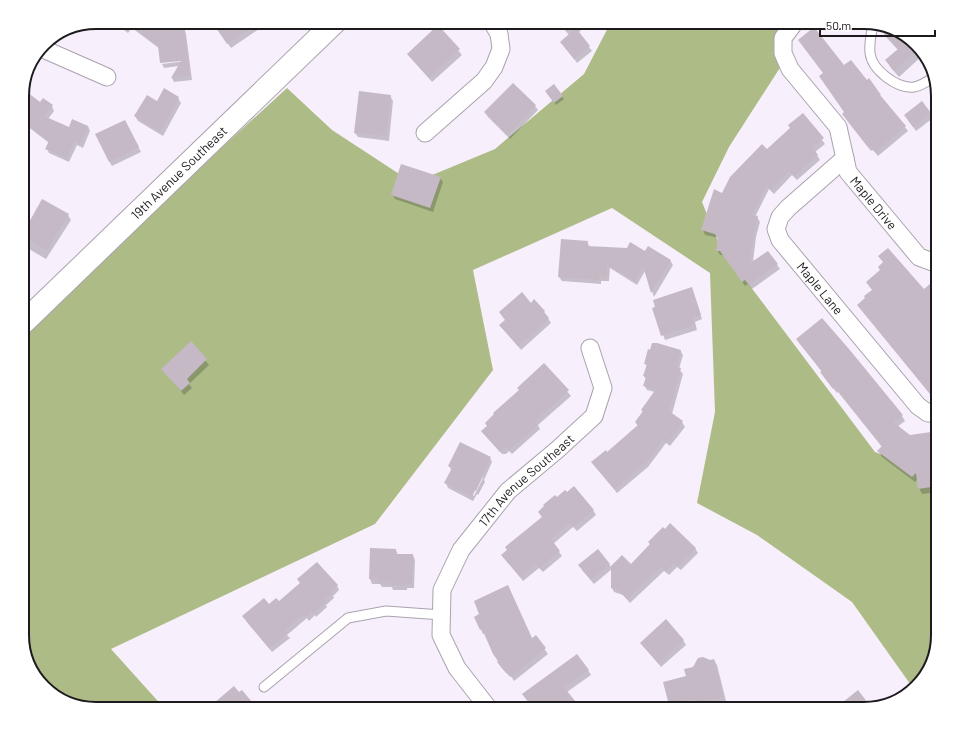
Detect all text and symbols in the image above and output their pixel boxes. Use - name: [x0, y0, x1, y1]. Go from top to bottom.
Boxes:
- scale bar: [820, 12, 935, 38]
- text: 50 m: [826, 18, 851, 32]
- street label: 19th Avenue Southeast: [127, 123, 230, 223]
- street label: Maple Drive: [847, 173, 901, 233]
- street label: Maple Lane: [794, 259, 847, 318]
- street label: 17th Avenue Southeast: [475, 430, 577, 529]

